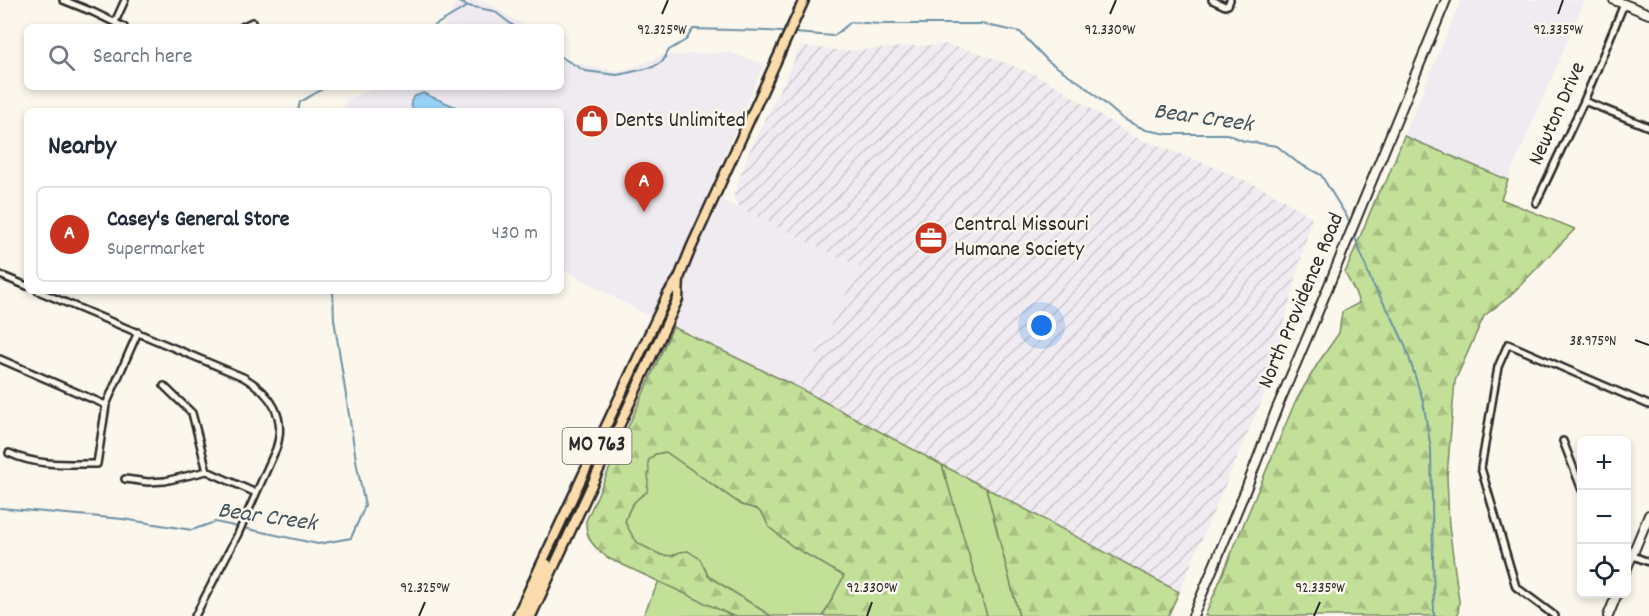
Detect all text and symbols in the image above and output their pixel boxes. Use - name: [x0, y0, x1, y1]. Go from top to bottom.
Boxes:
- text: 92.325°W: [637, 20, 687, 42]
- text: 92.330°W: [1085, 20, 1136, 42]
- text: 92.335°W: [1533, 20, 1583, 42]
- search box: [24, 24, 564, 90]
- icon: search: [45, 41, 78, 74]
- text: Search here: [93, 42, 192, 73]
- street label: Newton Drive: [1521, 57, 1595, 171]
- water label: Bear Creek: [1151, 95, 1257, 143]
- shop icon: Dents Unlimited: [574, 103, 610, 139]
- place label: Dents Unlimited: [615, 106, 746, 137]
- text: Nearby: [48, 129, 116, 166]
- pin: A: [624, 162, 664, 212]
- text: Casey's General Store: [107, 205, 290, 236]
- street label: North Providence Road: [1251, 208, 1353, 394]
- place label: Central Missouri Humane Society: [954, 210, 1089, 266]
- text: A: [64, 220, 75, 248]
- text: 430 m: [492, 220, 538, 248]
- office icon: Central Missouri Humane Society: [913, 220, 949, 256]
- text: Supermarket: [107, 236, 205, 264]
- your location: [1027, 311, 1056, 340]
- text: 38.975°N: [1570, 331, 1616, 353]
- road number: MO 763: [562, 428, 632, 464]
- map controls: [1577, 436, 1631, 598]
- button: +: [1577, 436, 1631, 490]
- button: −: [1577, 490, 1631, 544]
- water label: Bear Creek: [215, 494, 321, 542]
- button: locate: [1577, 544, 1631, 598]
- text: 92.325°W: [400, 578, 450, 600]
- text: 92.330°W: [847, 578, 898, 600]
- text: 92.335°W: [1295, 578, 1345, 600]

